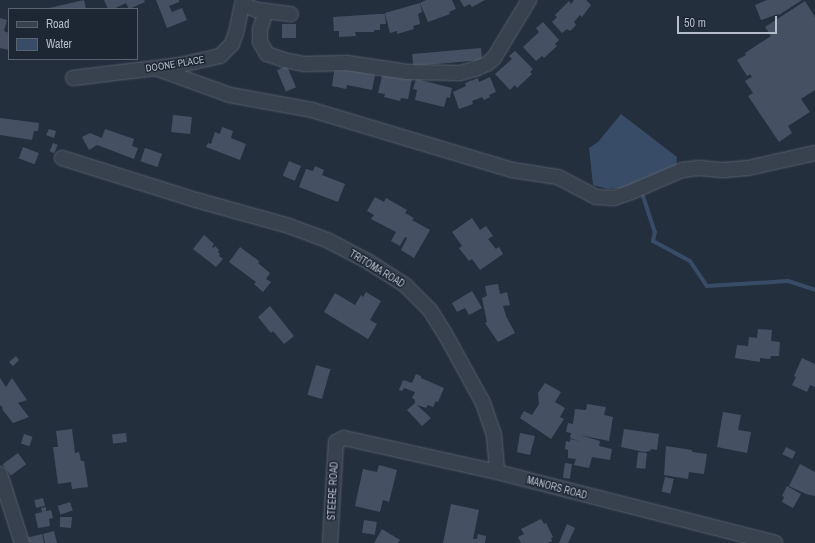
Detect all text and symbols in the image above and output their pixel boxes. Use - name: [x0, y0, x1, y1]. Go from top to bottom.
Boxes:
- legend: [8, 8, 138, 60]
- scale bar: [679, 8, 779, 34]
- text: 50 m: [684, 15, 706, 31]
- text: Road: [46, 16, 70, 32]
- text: Water: [46, 36, 72, 52]
- street label: DOONE PLACE: [145, 53, 205, 75]
- street label: TRITOMA ROAD: [347, 248, 407, 290]
- street label: STEERE ROAD: [325, 461, 341, 521]
- street label: MANORS ROAD: [526, 474, 588, 502]

